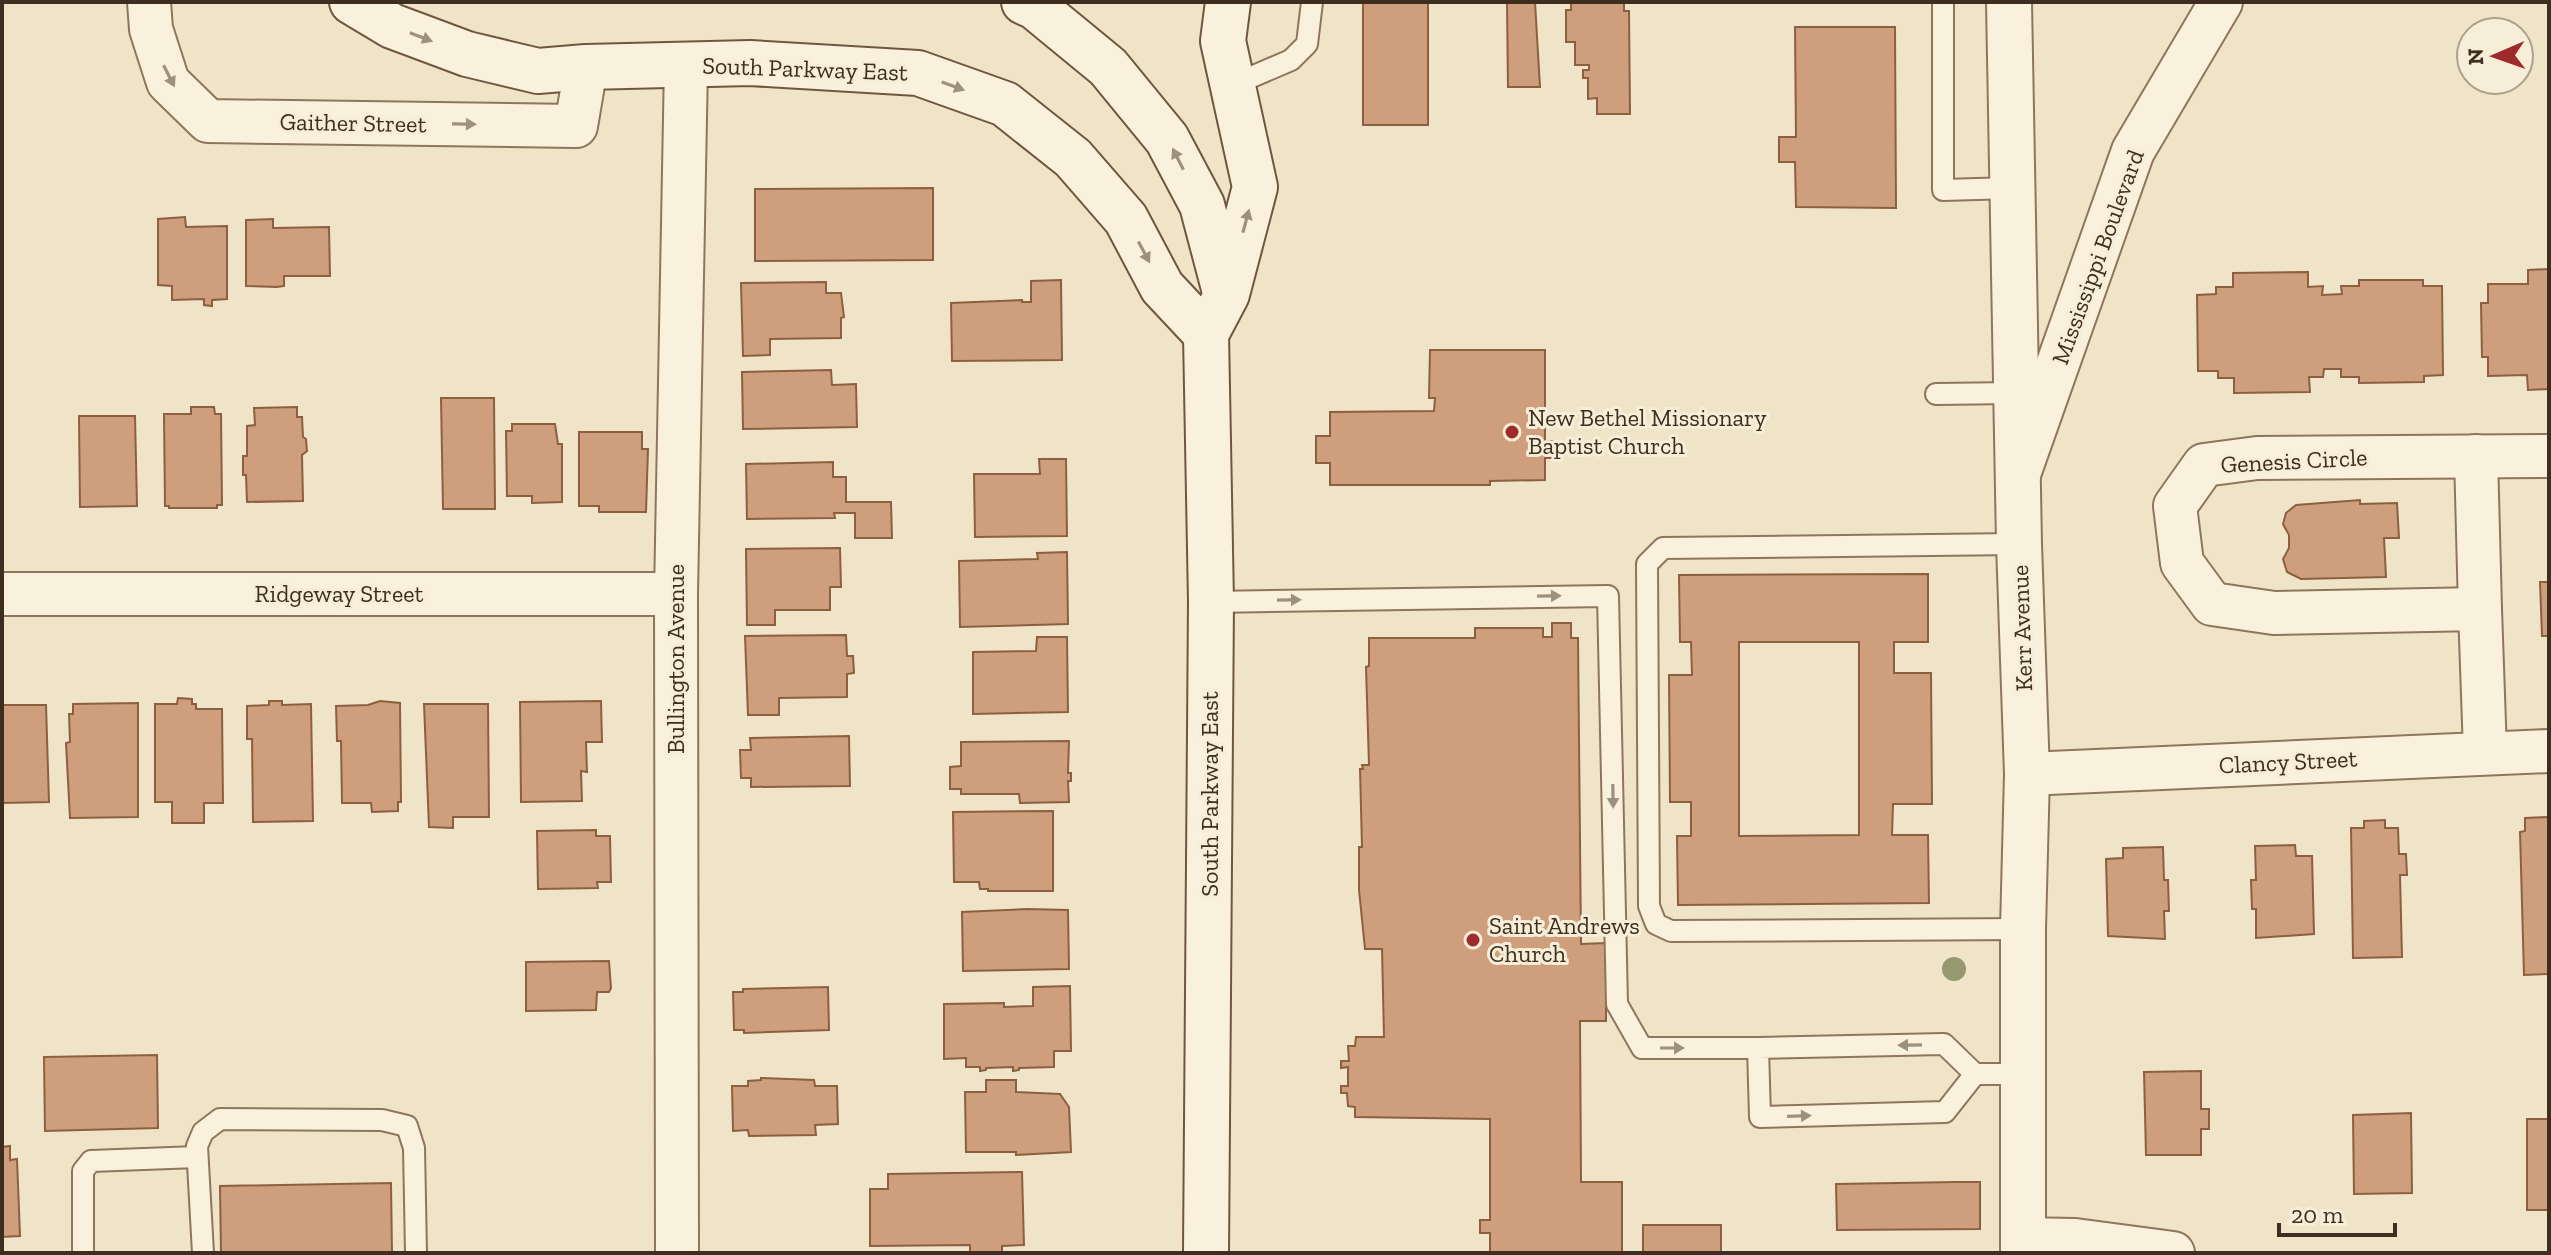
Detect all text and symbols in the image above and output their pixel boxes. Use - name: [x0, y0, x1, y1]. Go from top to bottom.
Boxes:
- north arrow: [2455, 16, 2535, 96]
- one-way arrow: [409, 31, 433, 44]
- text: N: [2462, 48, 2489, 66]
- street label: South Parkway East: [702, 50, 908, 87]
- one-way arrow: [161, 65, 175, 87]
- one-way arrow: [942, 80, 966, 93]
- street label: Gaither Street: [279, 107, 427, 138]
- one-way arrow: [452, 118, 477, 131]
- street label: Mississippi Boulevard: [2045, 145, 2150, 368]
- one-way arrow: [1171, 147, 1184, 170]
- one-way arrow: [1241, 208, 1253, 233]
- one-way arrow: [1137, 241, 1150, 264]
- place label: New Bethel Missionary Baptist Church: [1528, 403, 1767, 460]
- marker: New Bethel Missionary Baptist Church: [1503, 423, 1521, 441]
- street label: Genesis Circle: [2220, 442, 2368, 479]
- street label: Bullington Avenue: [661, 564, 690, 754]
- street label: Kerr Avenue: [2005, 564, 2038, 692]
- street label: Ridgeway Street: [255, 579, 423, 608]
- one-way arrow: [1537, 590, 1562, 603]
- one-way arrow: [1277, 594, 1302, 607]
- street label: South Parkway East: [1195, 691, 1224, 897]
- street label: Clancy Street: [2218, 743, 2358, 780]
- one-way arrow: [1607, 784, 1619, 809]
- place label: Saint Andrews Church: [1489, 911, 1640, 968]
- marker: Saint Andrews Church: [1464, 931, 1482, 949]
- one-way arrow: [1897, 1038, 1922, 1051]
- one-way arrow: [1660, 1042, 1685, 1054]
- one-way arrow: [1787, 1110, 1812, 1122]
- scale bar: [2279, 1187, 2395, 1237]
- text: 20 m: [2291, 1200, 2344, 1229]

